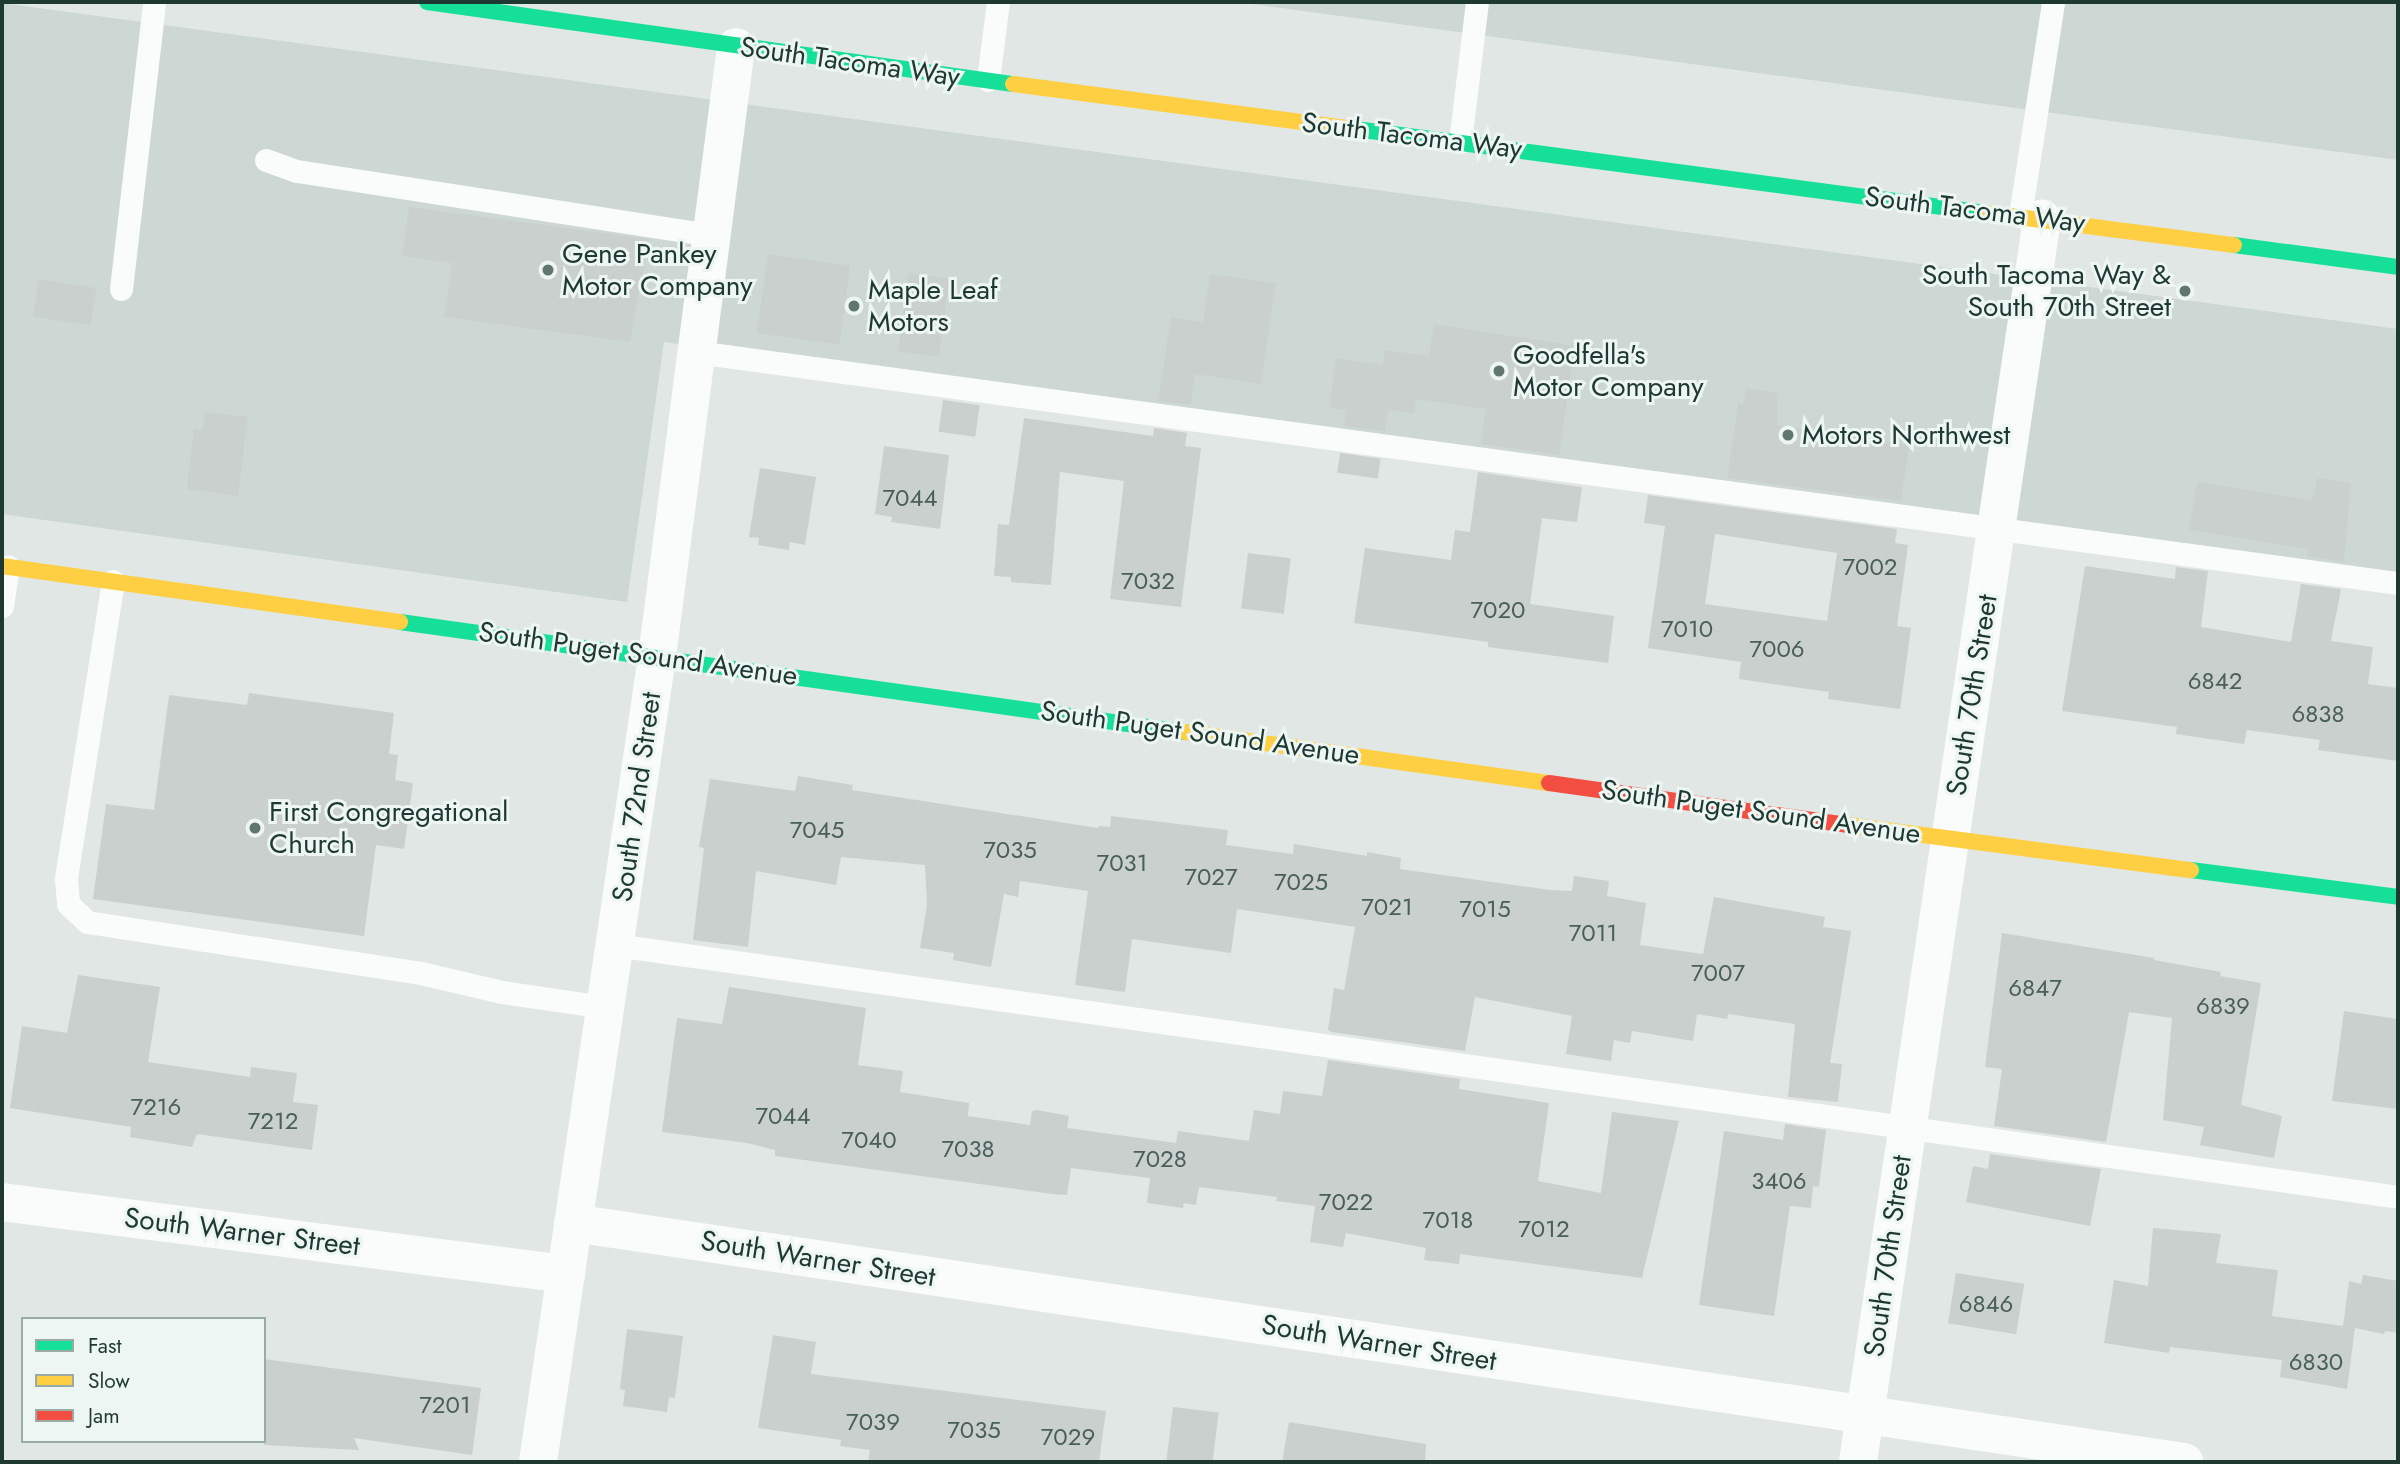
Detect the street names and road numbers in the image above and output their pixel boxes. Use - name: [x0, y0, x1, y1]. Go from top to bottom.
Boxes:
- street label: South Tacoma Way: [738, 30, 962, 94]
- street label: South Tacoma Way: [1300, 106, 1524, 166]
- street label: South Tacoma Way: [1863, 180, 2087, 240]
- street label: South 70th Street: [1940, 592, 2004, 798]
- street label: South Puget Sound Avenue: [476, 615, 800, 693]
- street label: South 72nd Street: [606, 690, 668, 904]
- street label: South Puget Sound Avenue: [1038, 694, 1362, 772]
- street label: South Puget Sound Avenue: [1599, 773, 1923, 851]
- street label: South 70th Street: [1857, 1153, 1919, 1359]
- street label: South Warner Street: [122, 1201, 362, 1263]
- street label: South Warner Street: [698, 1224, 938, 1294]
- street label: South Warner Street: [1259, 1308, 1499, 1378]

